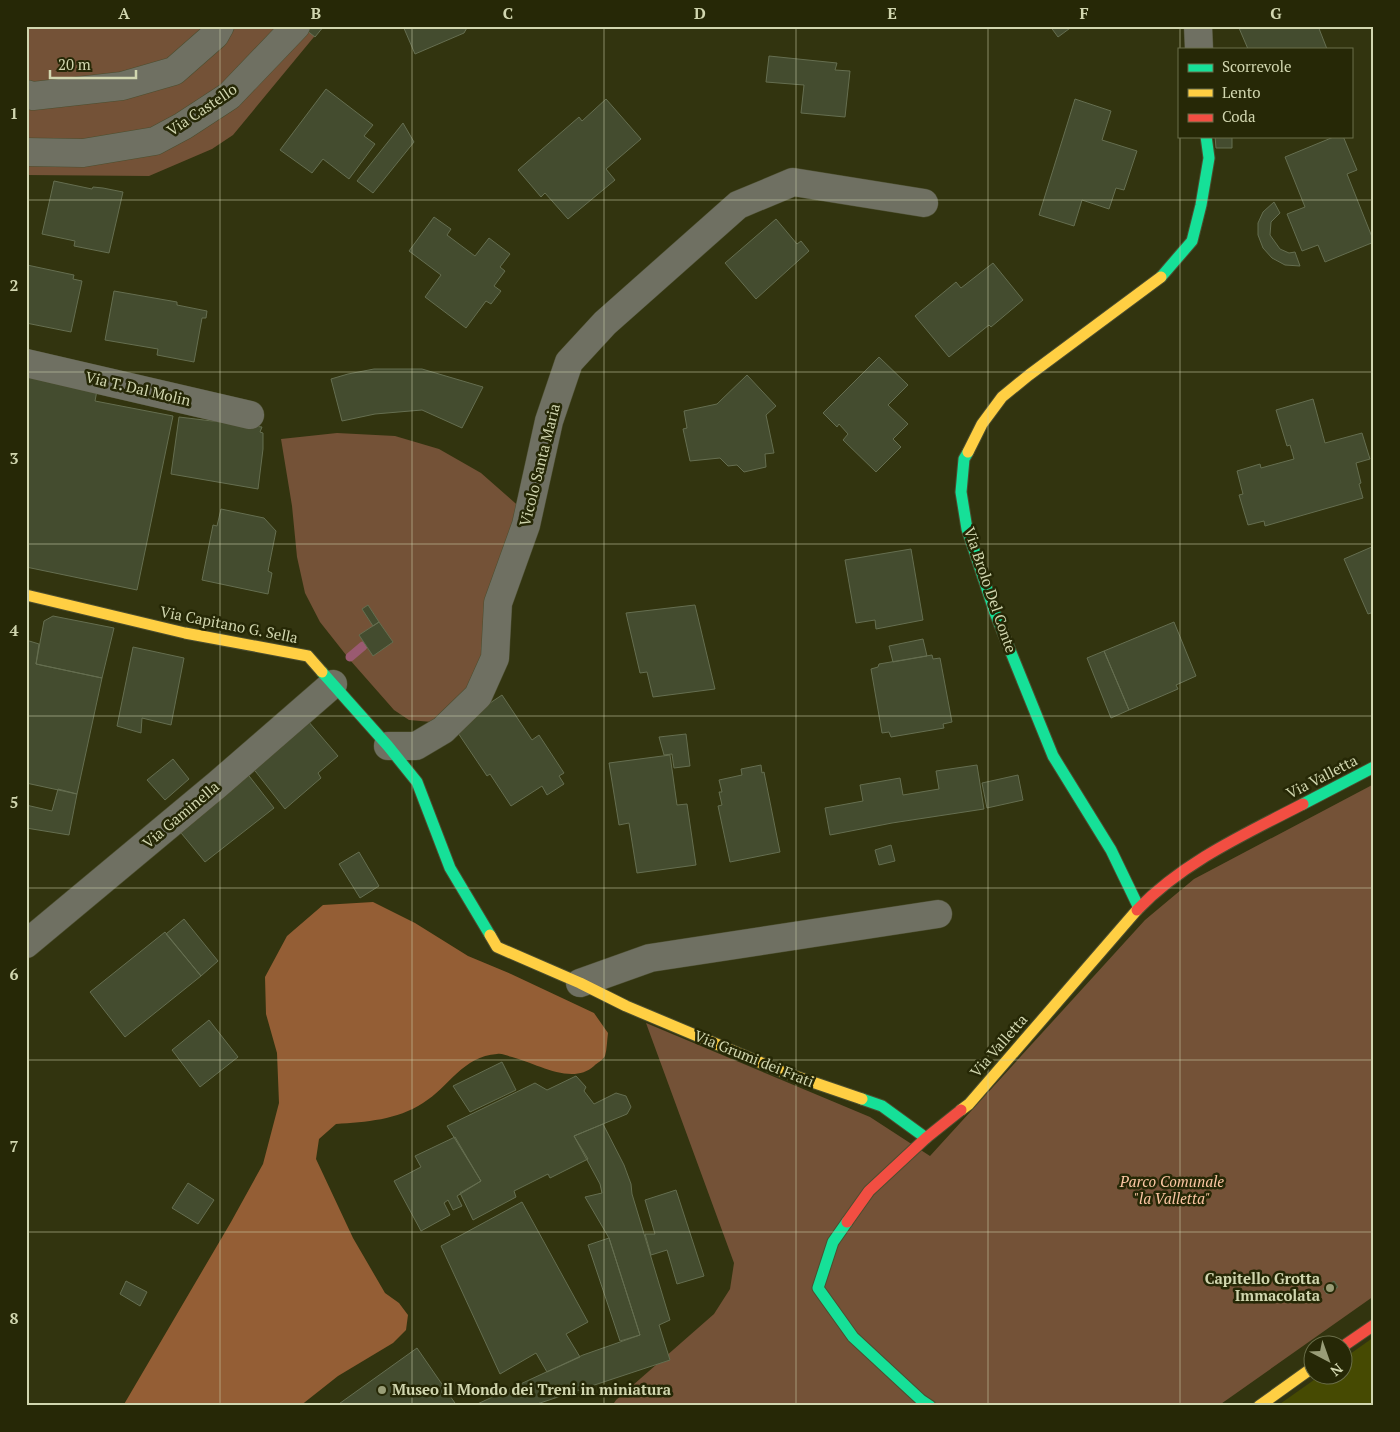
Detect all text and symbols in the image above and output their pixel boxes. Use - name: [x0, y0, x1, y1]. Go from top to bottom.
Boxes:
- text: A: [118, 2, 130, 24]
- text: B: [311, 2, 321, 24]
- text: C: [503, 2, 513, 24]
- text: D: [694, 2, 706, 24]
- text: E: [887, 2, 897, 24]
- text: F: [1079, 2, 1089, 24]
- text: G: [1270, 2, 1282, 24]
- scale bar: [50, 48, 136, 80]
- legend: [1178, 48, 1352, 138]
- text: 20 m: [58, 54, 91, 74]
- text: Scorrevole: [1222, 56, 1292, 76]
- street label: Via Castello: [163, 78, 240, 140]
- text: Lento: [1222, 82, 1261, 102]
- text: 1: [9, 102, 19, 124]
- text: Coda: [1222, 106, 1256, 126]
- text: 2: [9, 274, 19, 296]
- street label: Via T. Dal Molin: [84, 366, 193, 410]
- street label: Vicolo Santa Maria: [514, 401, 564, 528]
- text: 3: [9, 447, 19, 469]
- street label: Via Brolo Del Conte: [960, 524, 1022, 655]
- street label: Via Capitano G. Sella: [159, 601, 300, 647]
- text: 4: [9, 619, 19, 641]
- street label: Via Valletta: [1283, 749, 1361, 803]
- street label: Via Gaminella: [138, 776, 223, 852]
- text: 5: [9, 791, 19, 813]
- text: 6: [9, 963, 19, 985]
- street label: Via Valletta: [965, 1009, 1031, 1081]
- street label: Via Grumi dei Frati: [692, 1025, 817, 1091]
- text: 7: [9, 1135, 19, 1157]
- park label: Parco Comunale "la Valletta": [1119, 1171, 1224, 1208]
- place label: Capitello Grotta Immacolata: [1205, 1268, 1321, 1305]
- marker: Capitello Grotta Immacolata: [1324, 1282, 1336, 1294]
- text: 8: [9, 1307, 19, 1329]
- north arrow: [1302, 1334, 1352, 1384]
- text: N: [1326, 1360, 1347, 1381]
- place label: Museo il Mondo dei Treni in miniatura: [392, 1379, 672, 1399]
- marker: Museo il Mondo dei Treni in miniatura: [376, 1384, 388, 1396]

